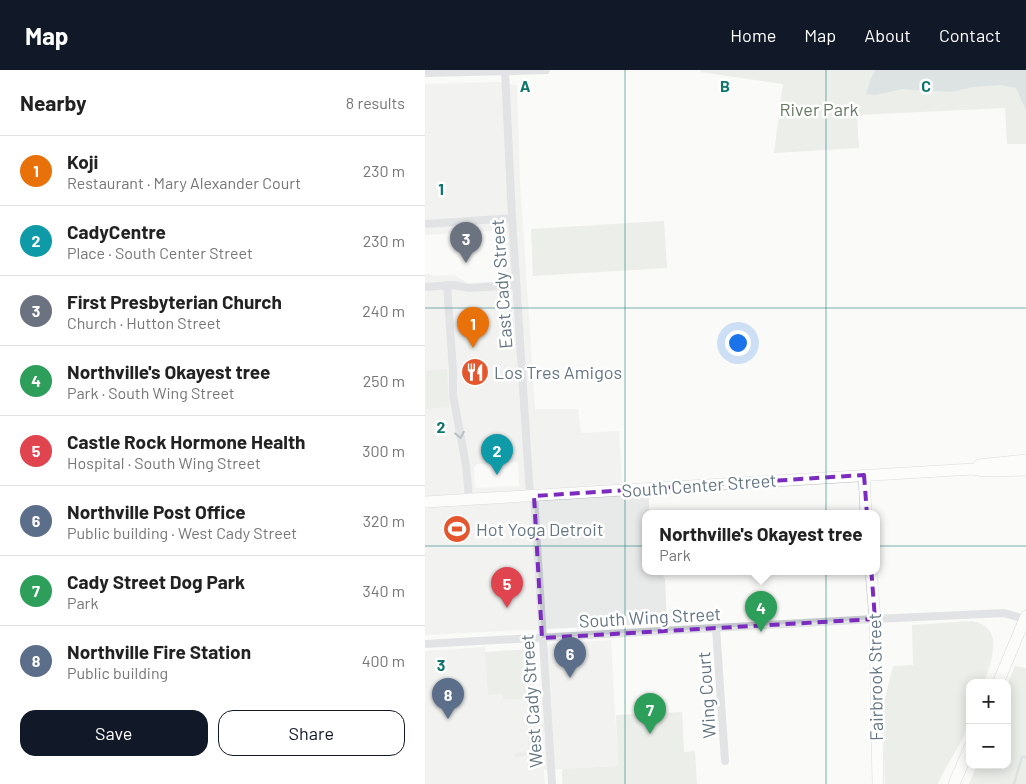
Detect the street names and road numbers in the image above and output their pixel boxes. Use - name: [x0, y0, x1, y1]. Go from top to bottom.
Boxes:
- street label: East Cady Street: [486, 219, 516, 349]
- street label: South Center Street: [621, 469, 777, 501]
- street label: South Wing Street: [578, 602, 722, 632]
- street label: Fairbrook Street: [863, 613, 887, 741]
- street label: West Cady Street: [515, 633, 547, 769]
- street label: Wing Court: [692, 651, 720, 739]

